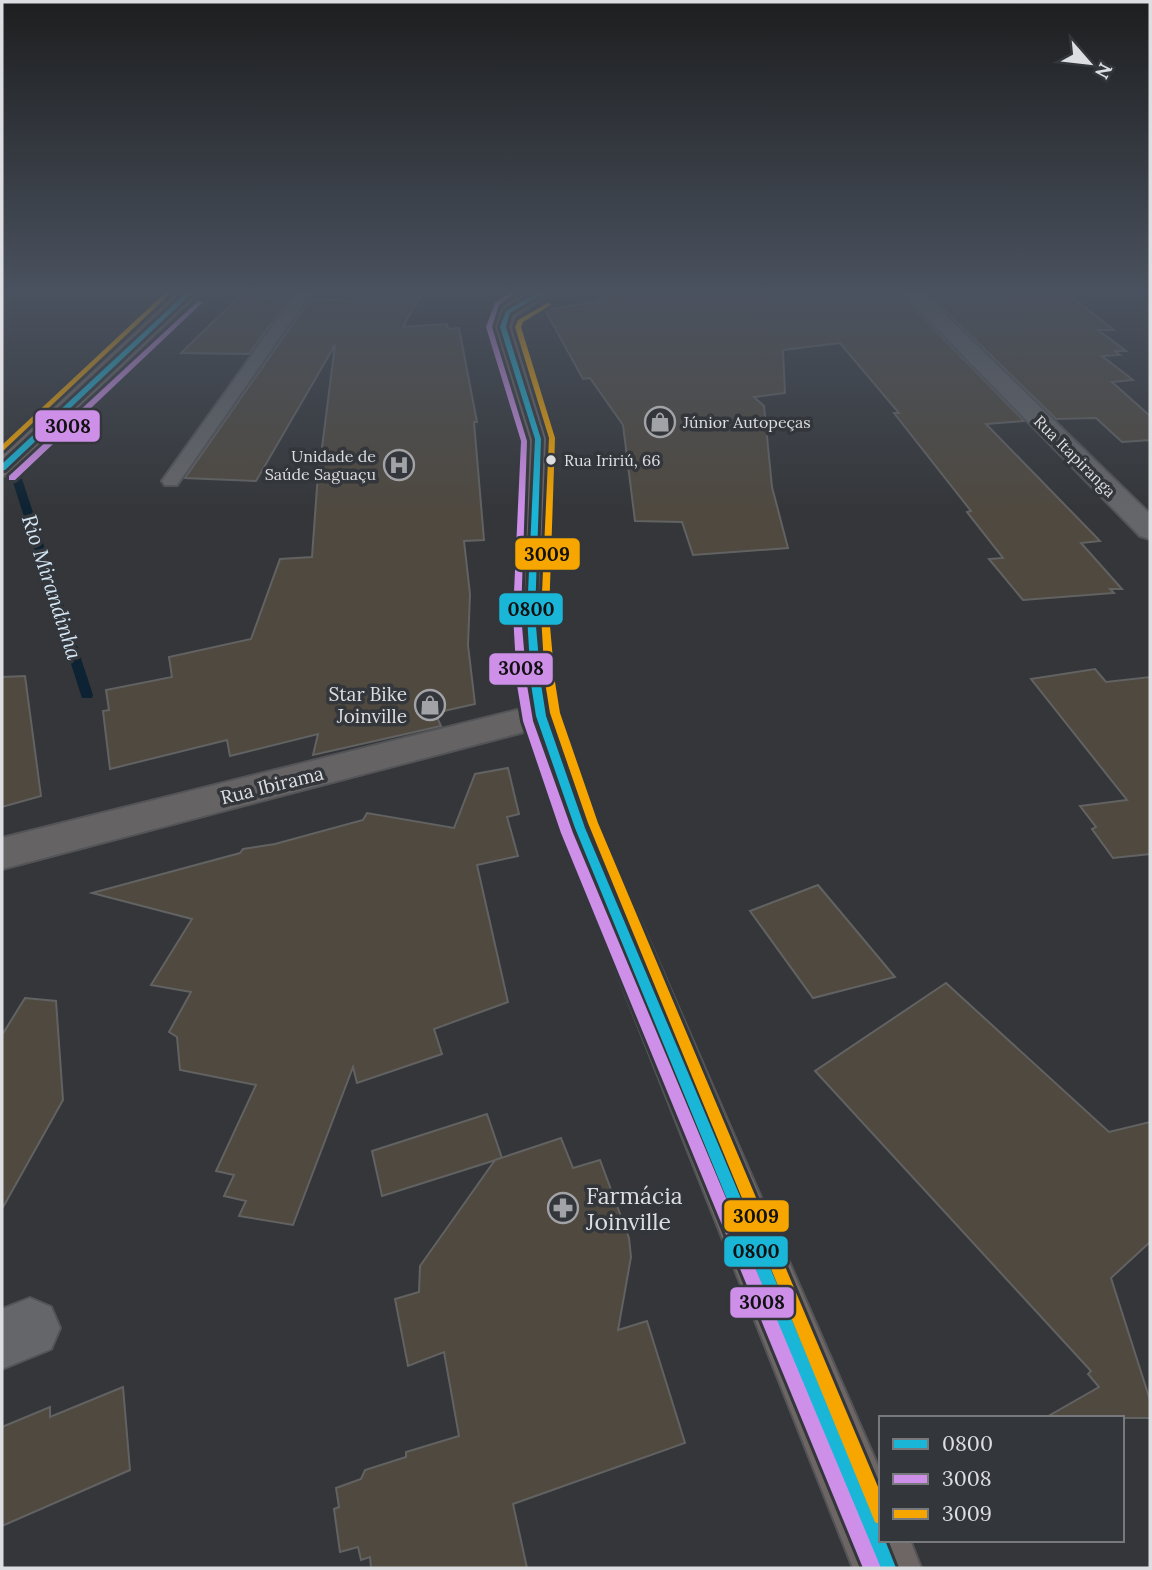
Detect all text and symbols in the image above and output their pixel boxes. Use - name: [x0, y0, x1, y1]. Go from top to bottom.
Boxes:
- north arrow: [1054, 28, 1124, 98]
- text: N: [1090, 59, 1118, 83]
- shop icon: Júnior Autopeças: [643, 405, 677, 439]
- line badge: 3008: [34, 409, 101, 443]
- street label: Rua Itapiranga: [1030, 411, 1120, 501]
- place label: Júnior Autopeças: [682, 412, 811, 432]
- text: 3008: [45, 414, 91, 438]
- place label: Unidade de Saúde Saguaçu: [265, 446, 376, 484]
- hospital icon: Unidade de Saúde Saguaçu: [382, 448, 416, 482]
- place label: Rua Iririú, 66: [564, 450, 660, 470]
- marker: Rua Iririú, 66: [544, 453, 558, 467]
- water label: Rio Mirandinha: [16, 511, 88, 663]
- line badge: 3009: [514, 537, 581, 571]
- text: 3009: [524, 542, 570, 566]
- line badge: 0800: [498, 592, 564, 626]
- text: 0800: [507, 597, 555, 621]
- line badge: 3008: [488, 652, 554, 686]
- text: 3008: [498, 656, 544, 680]
- place label: Star Bike Joinville: [329, 682, 407, 728]
- shop icon: Star Bike Joinville: [413, 688, 447, 722]
- street label: Rua Ibirama: [218, 761, 326, 809]
- place label: Farmácia Joinville: [585, 1181, 683, 1236]
- pharmacy icon: Farmácia Joinville: [546, 1191, 580, 1225]
- line badge: 3009: [723, 1199, 790, 1233]
- text: 3009: [733, 1204, 779, 1228]
- line badge: 0800: [723, 1235, 789, 1268]
- text: 0800: [732, 1239, 780, 1263]
- line badge: 3008: [729, 1286, 795, 1319]
- text: 3008: [739, 1290, 785, 1314]
- legend: [879, 1416, 1124, 1542]
- text: 0800: [942, 1430, 993, 1457]
- text: 3008: [942, 1465, 992, 1492]
- text: 3009: [942, 1500, 992, 1527]

